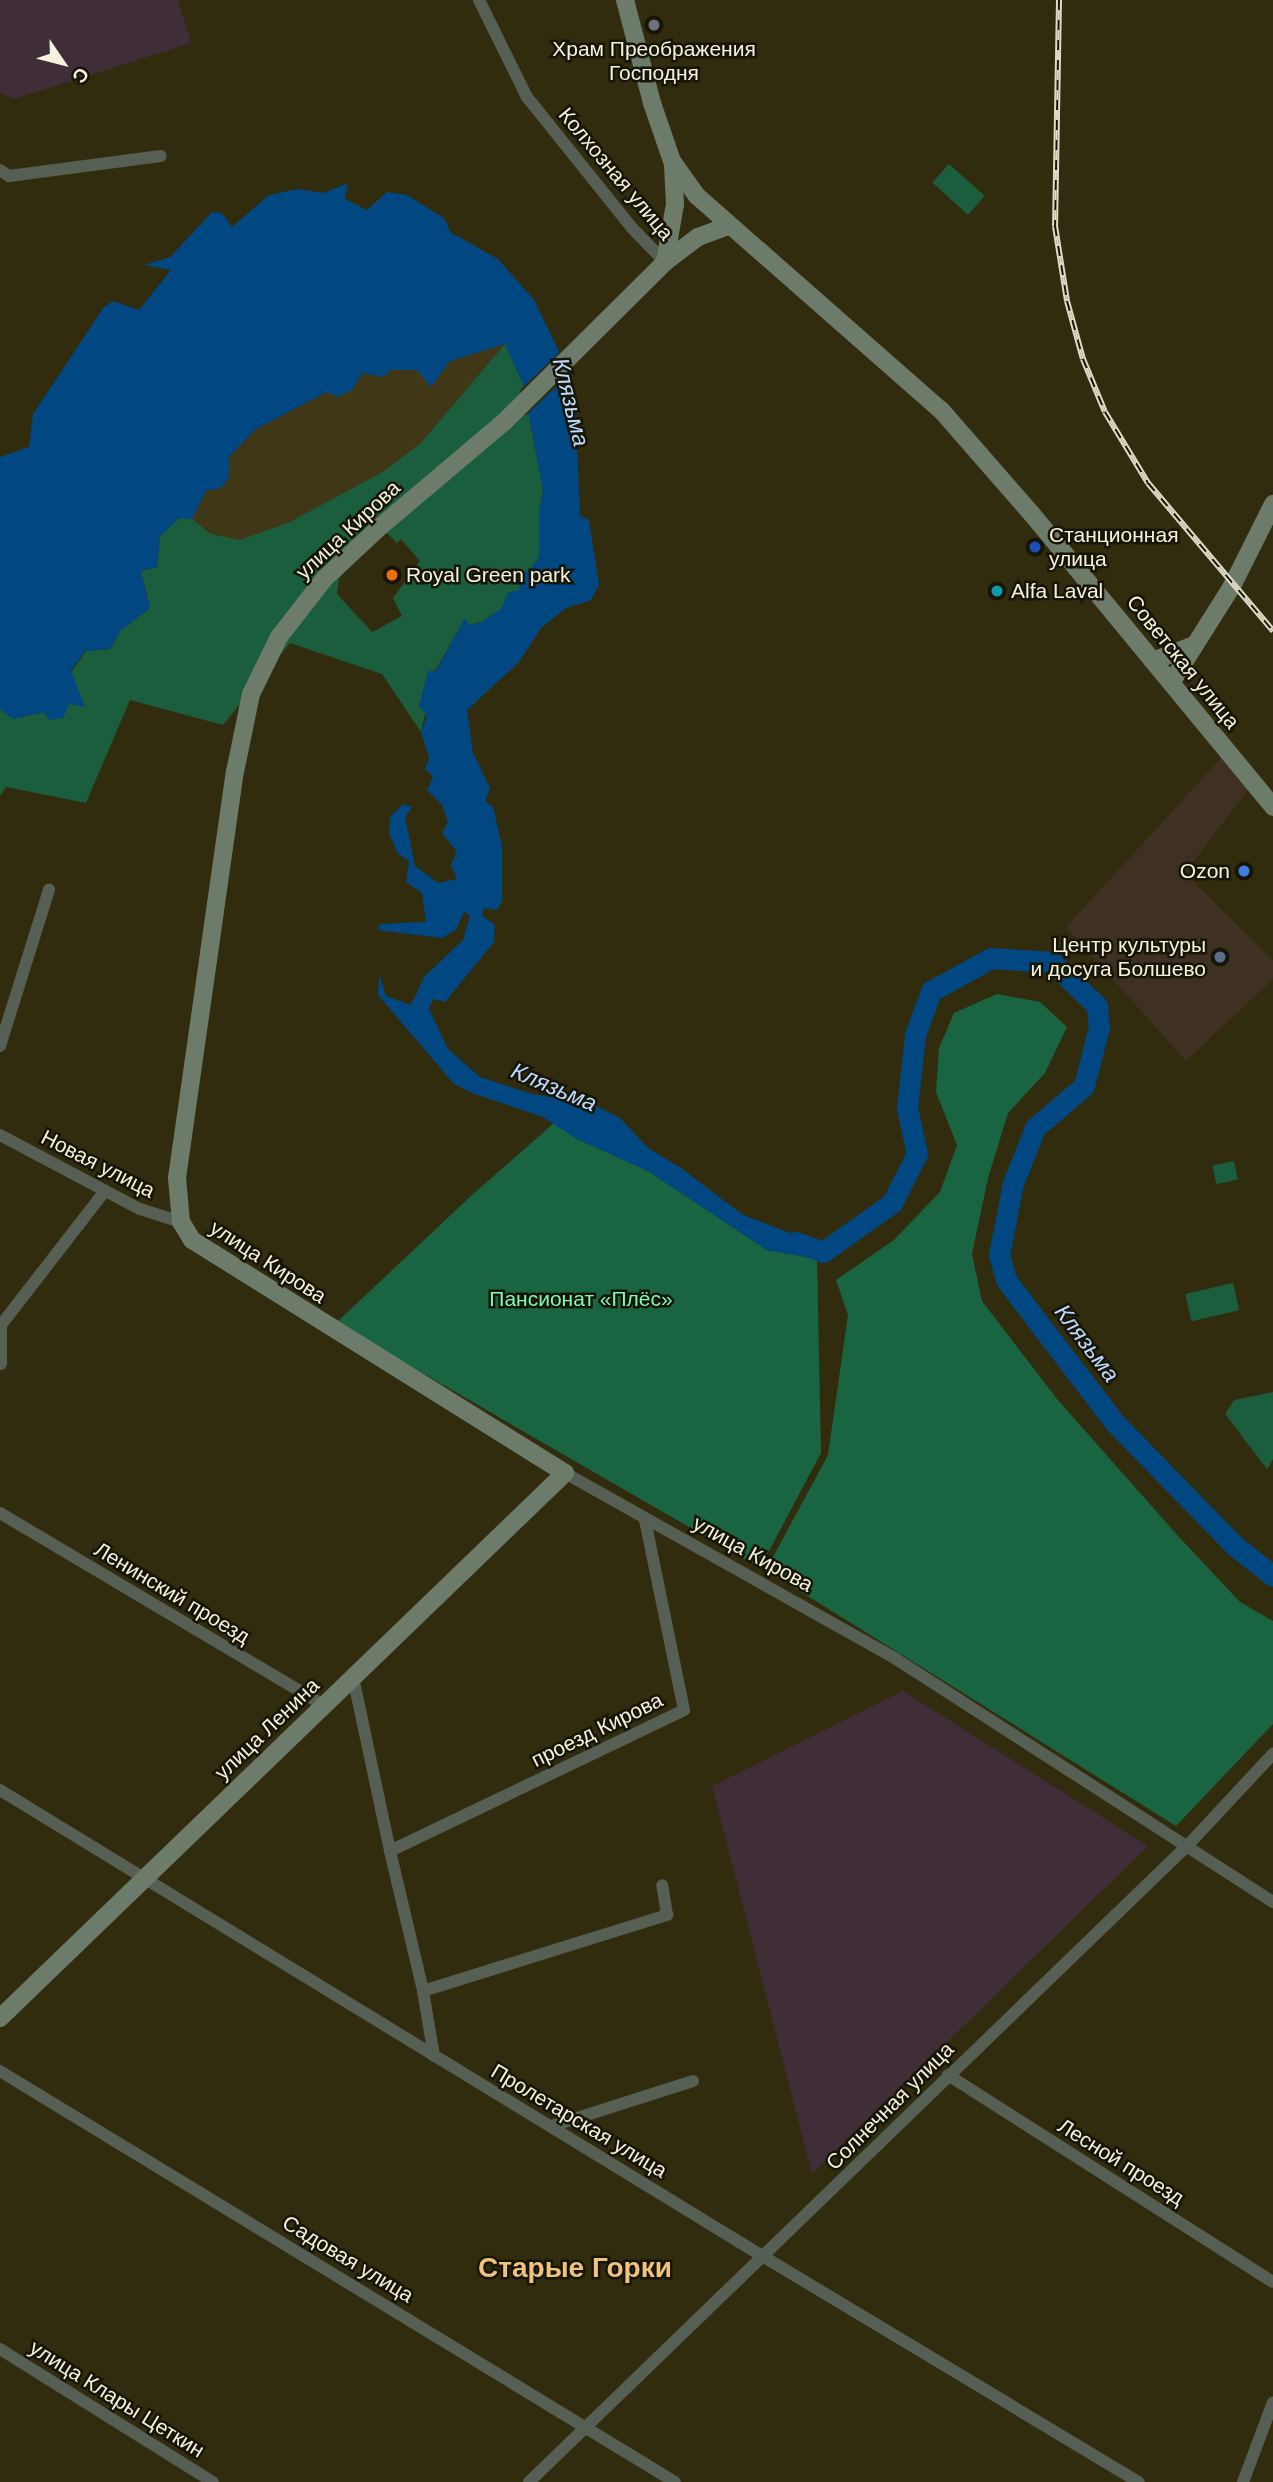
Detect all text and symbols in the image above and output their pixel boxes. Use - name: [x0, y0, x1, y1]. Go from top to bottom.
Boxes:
- marker: Храм Преображения Господня: [646, 17, 662, 33]
- north arrow: [28, 28, 98, 98]
- place label: Храм Преображения Господня: [552, 36, 756, 86]
- text: С: [68, 64, 93, 87]
- street label: Колхозная улица: [553, 103, 679, 245]
- water label: Клязьма: [547, 355, 595, 449]
- street label: улица Кирова: [291, 475, 405, 585]
- place label: Станционная улица: [1049, 522, 1179, 572]
- marker: Станционная улица: [1027, 539, 1043, 555]
- place label: Royal Green park: [406, 562, 571, 588]
- marker: Royal Green park: [384, 567, 400, 583]
- place label: Alfa Laval: [1011, 578, 1103, 604]
- marker: Alfa Laval: [989, 583, 1005, 599]
- street label: Советская улица: [1121, 590, 1245, 734]
- place label: Ozon: [1180, 858, 1230, 884]
- marker: Ozon: [1236, 863, 1252, 879]
- place label: Центр культуры и досуга Болшево: [1030, 932, 1206, 982]
- marker: Центр культуры и досуга Болшево: [1212, 949, 1228, 965]
- water label: Клязьма: [507, 1057, 601, 1117]
- street label: Новая улица: [37, 1125, 159, 1203]
- street label: улица Кирова: [205, 1215, 331, 1309]
- park label: Пансионат «Плёс»: [489, 1286, 673, 1312]
- water label: Клязьма: [1049, 1299, 1125, 1387]
- street label: улица Кирова: [689, 1511, 817, 1597]
- street label: Ленинский проезд: [90, 1537, 254, 1649]
- street label: улица Ленина: [209, 1673, 325, 1785]
- street label: проезд Кирова: [527, 1687, 667, 1773]
- street label: Солнечная улица: [821, 2037, 959, 2175]
- street label: Пролетарская улица: [486, 2059, 672, 2183]
- street label: Лесной проезд: [1053, 2113, 1189, 2211]
- street label: Садовая улица: [278, 2210, 418, 2308]
- district label: Старые Горки: [478, 2251, 672, 2285]
- street label: улица Клары Цеткин: [25, 2335, 209, 2463]

